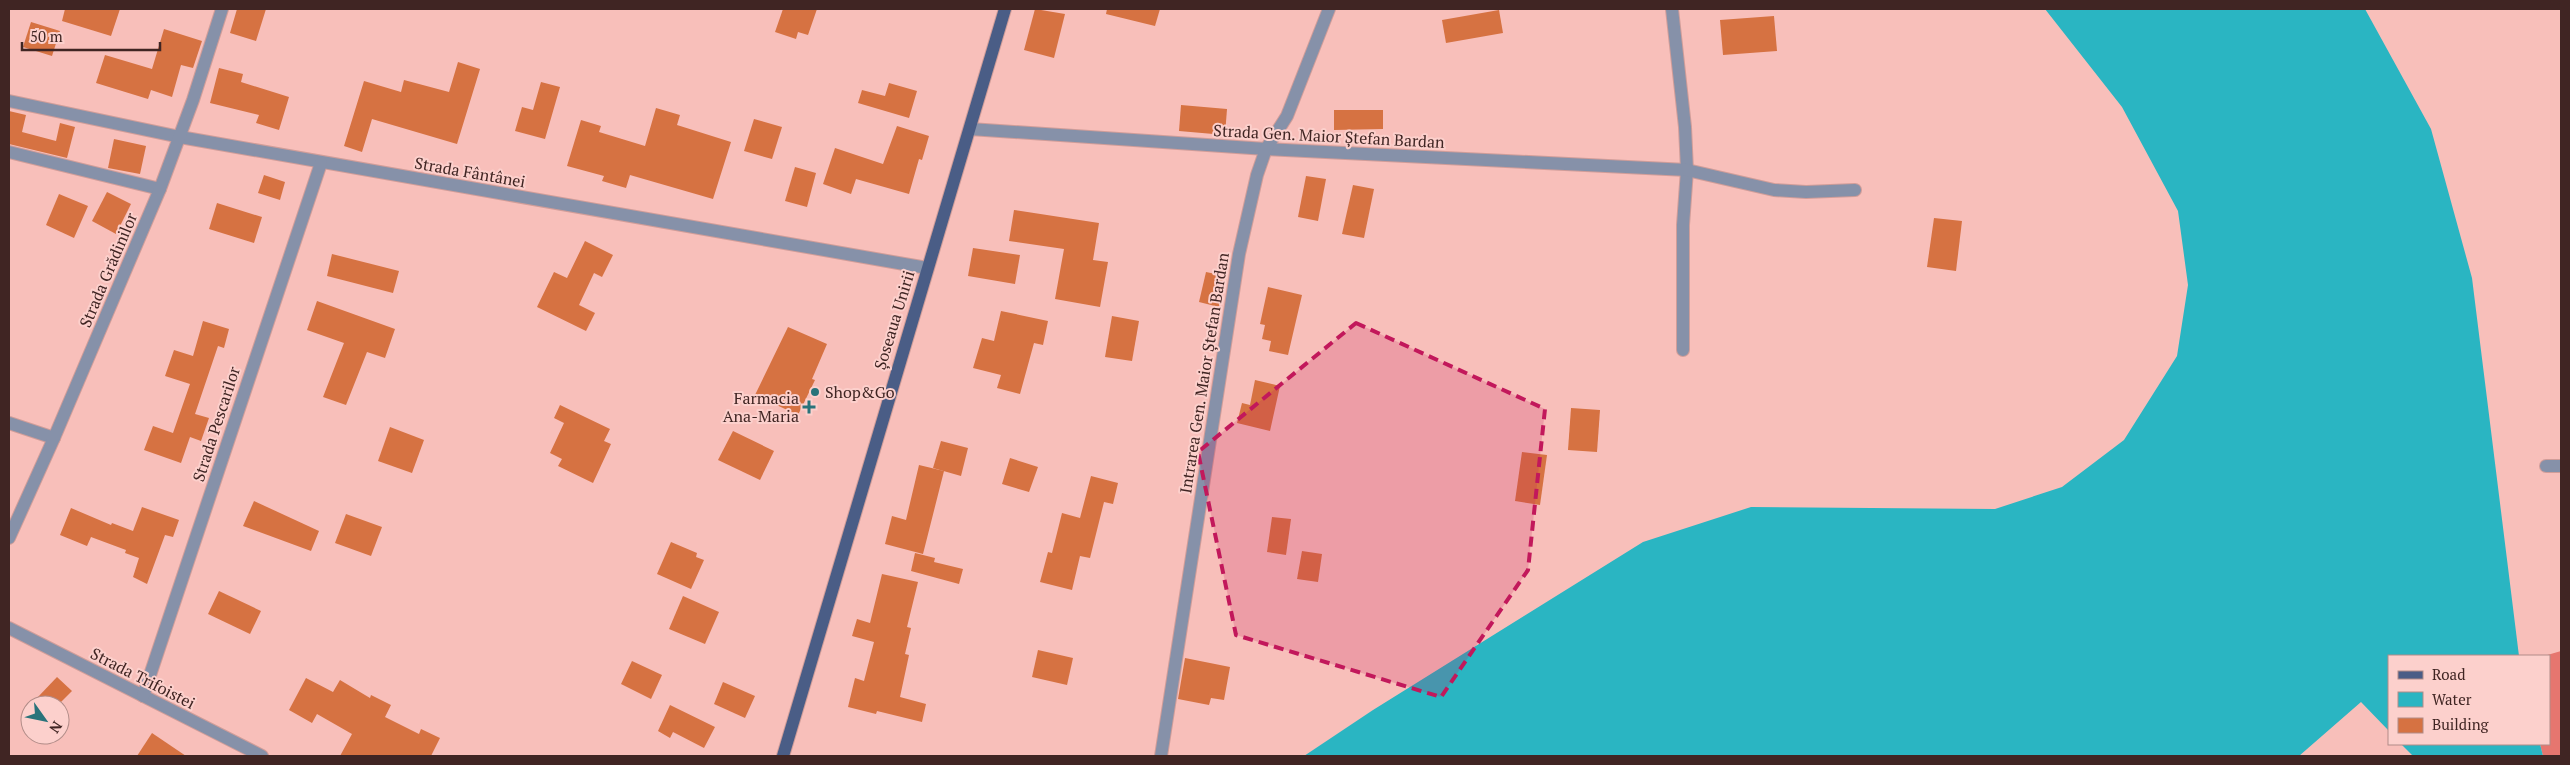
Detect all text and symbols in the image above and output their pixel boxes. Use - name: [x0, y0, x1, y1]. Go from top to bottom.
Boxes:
- scale bar: [22, 20, 160, 52]
- text: 50 m: [30, 26, 63, 46]
- street label: Strada Gen. Maior Ștefan Bardan: [1213, 119, 1446, 153]
- street label: Strada Fântânei: [413, 151, 527, 193]
- street label: Strada Grădinilor: [74, 208, 142, 331]
- street label: Intrarea Gen. Maior Ștefan Bardan: [1174, 251, 1234, 495]
- street label: Șoseaua Unirii: [868, 268, 920, 372]
- street label: Strada Pescarilor: [187, 363, 245, 484]
- place label: Shop&Go: [825, 381, 895, 403]
- marker: Shop&Go: [809, 386, 821, 398]
- place label: Farmacia Ana-Maria: [723, 387, 799, 427]
- marker: Farmacia Ana-Maria: [803, 401, 815, 413]
- street label: Strada Trifoistei: [87, 642, 199, 714]
- legend: [2388, 655, 2550, 745]
- text: Road: [2432, 664, 2465, 684]
- text: Water: [2432, 689, 2472, 709]
- north arrow: [20, 695, 70, 745]
- text: Building: [2432, 714, 2490, 734]
- text: N: [45, 718, 67, 737]

